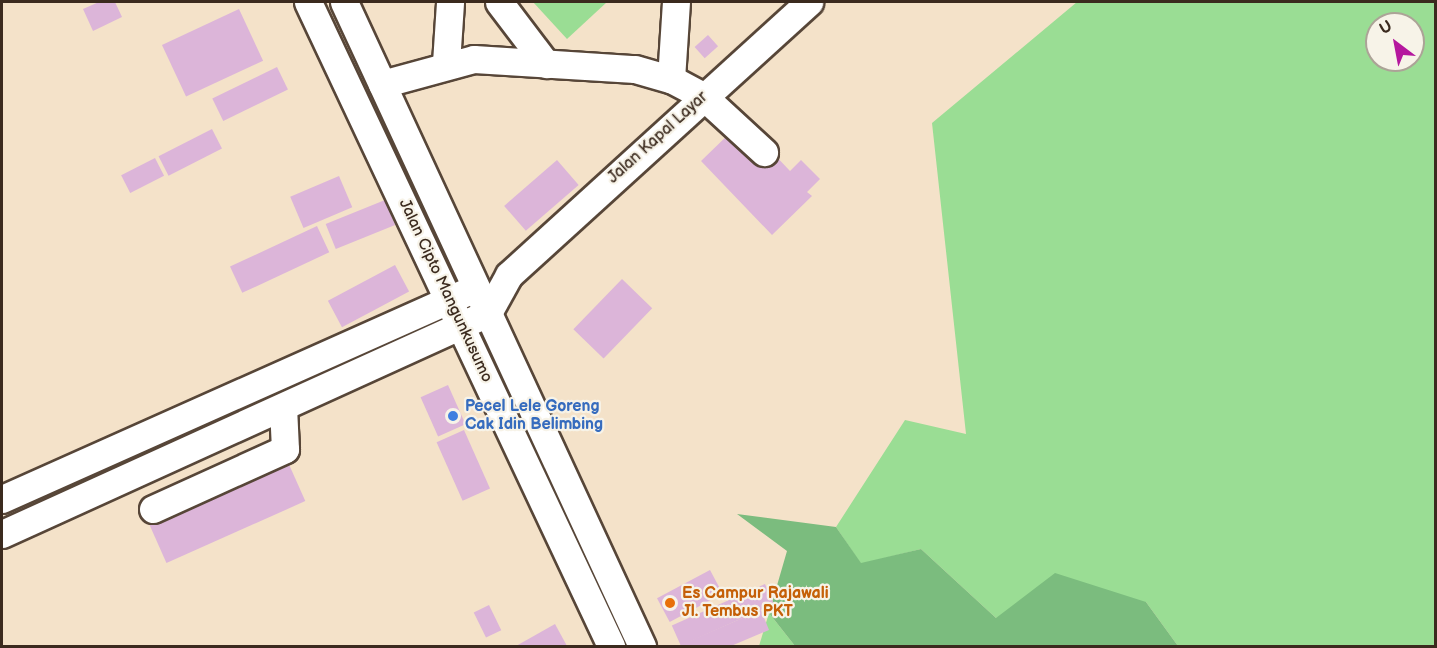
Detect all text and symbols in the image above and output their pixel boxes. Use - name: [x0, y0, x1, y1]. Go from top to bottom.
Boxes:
- north arrow: [1365, 12, 1425, 72]
- text: U: [1376, 17, 1396, 39]
- street label: Jalan Kapal Layar: [604, 88, 712, 188]
- street label: Jalan Cipto Mangunkusumo: [394, 196, 496, 386]
- place label: Pecel Lele Goreng Cak Idin Belimbing: [465, 397, 603, 435]
- marker: Pecel Lele Goreng Cak Idin Belimbing: [446, 409, 460, 423]
- place label: Es Campur Rajawali Jl. Tembus PKT: [682, 584, 829, 622]
- marker: Es Campur Rajawali Jl. Tembus PKT: [663, 596, 677, 610]

